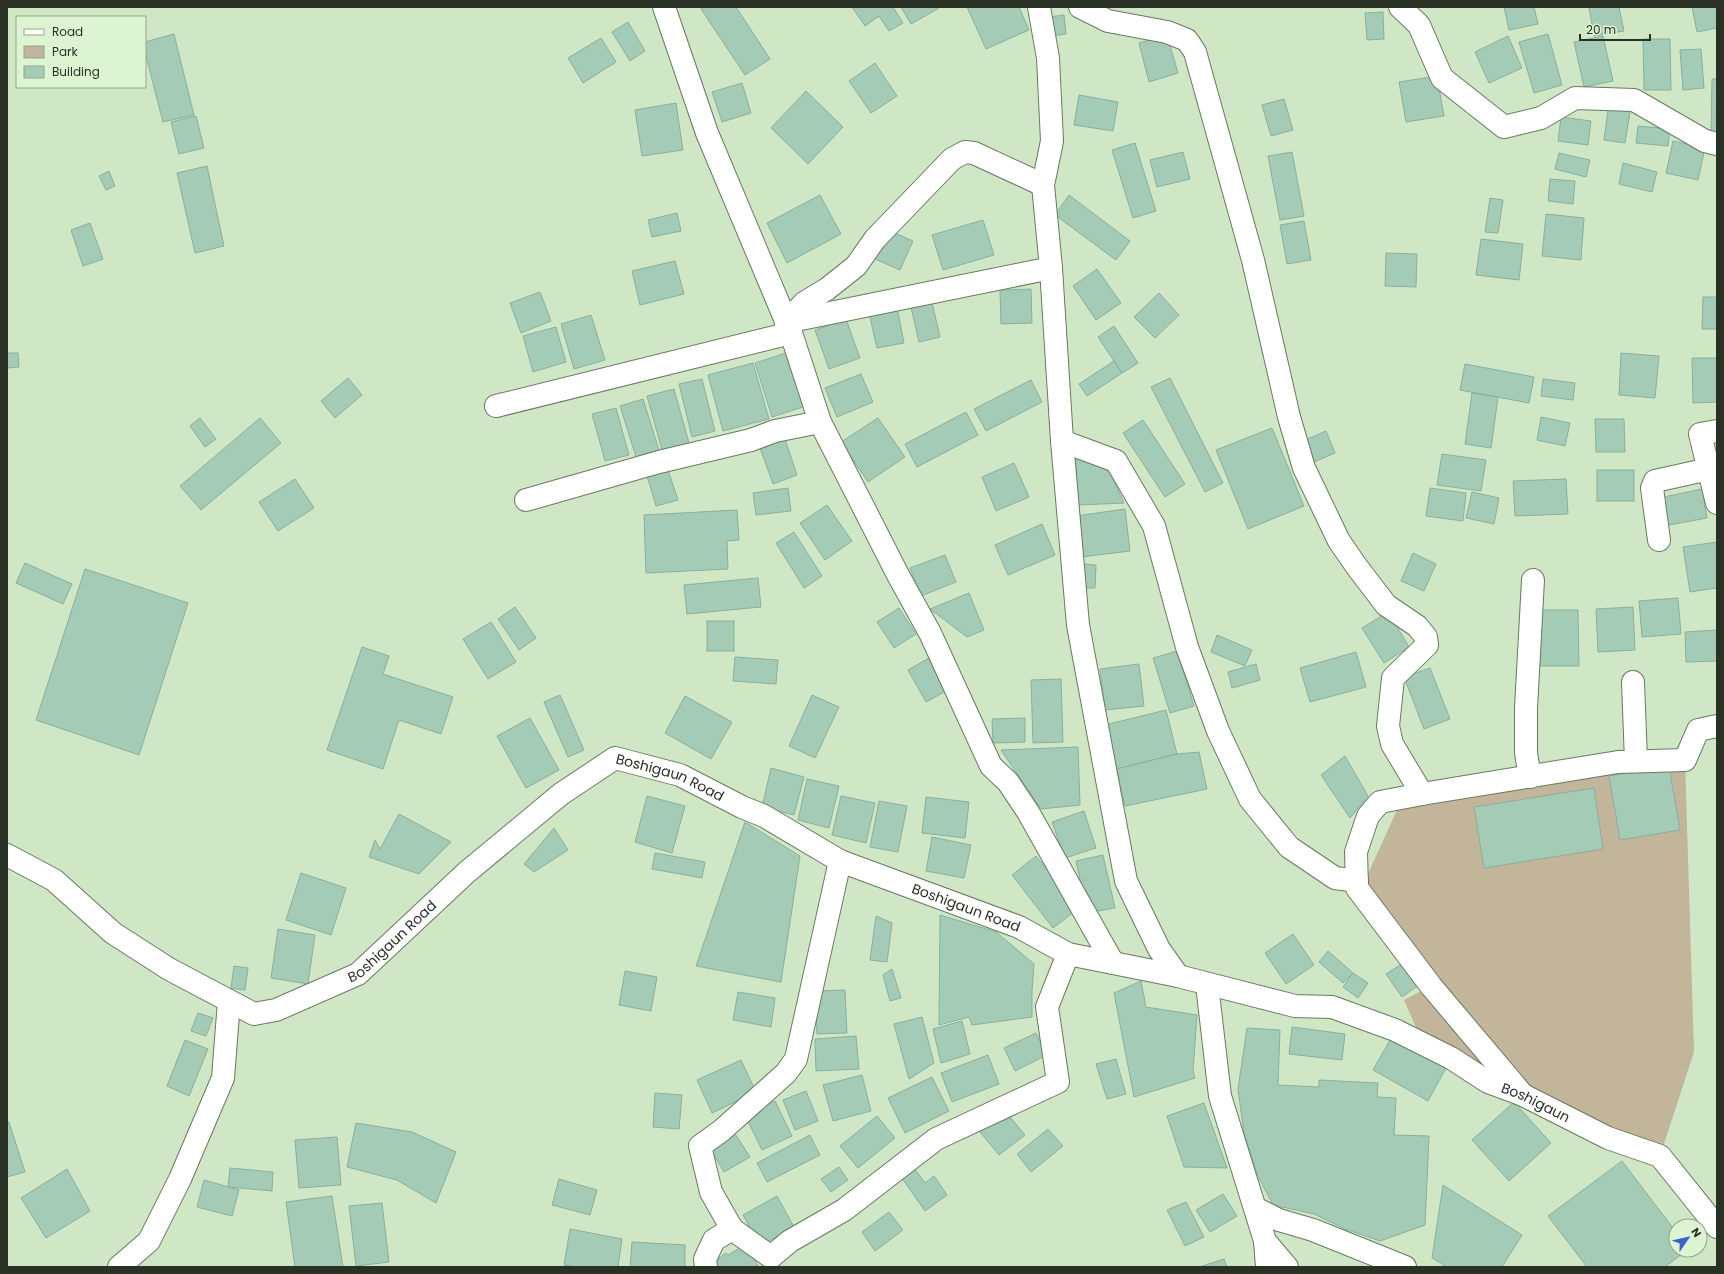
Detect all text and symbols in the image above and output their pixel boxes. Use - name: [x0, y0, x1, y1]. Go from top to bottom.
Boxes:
- legend: [16, 16, 146, 88]
- scale bar: [1580, 16, 1650, 42]
- text: 20 m: [1586, 21, 1616, 38]
- text: Road: [52, 23, 83, 40]
- text: Park: [52, 43, 79, 60]
- text: Building: [52, 63, 100, 80]
- street label: Boshigaun Road: [614, 749, 728, 806]
- street label: Boshigaun Road: [909, 878, 1023, 937]
- street label: Boshigaun Road: [344, 896, 441, 987]
- street label: Boshigaun: [1498, 1078, 1574, 1127]
- north arrow: [1668, 1218, 1708, 1258]
- text: N: [1687, 1225, 1705, 1240]

